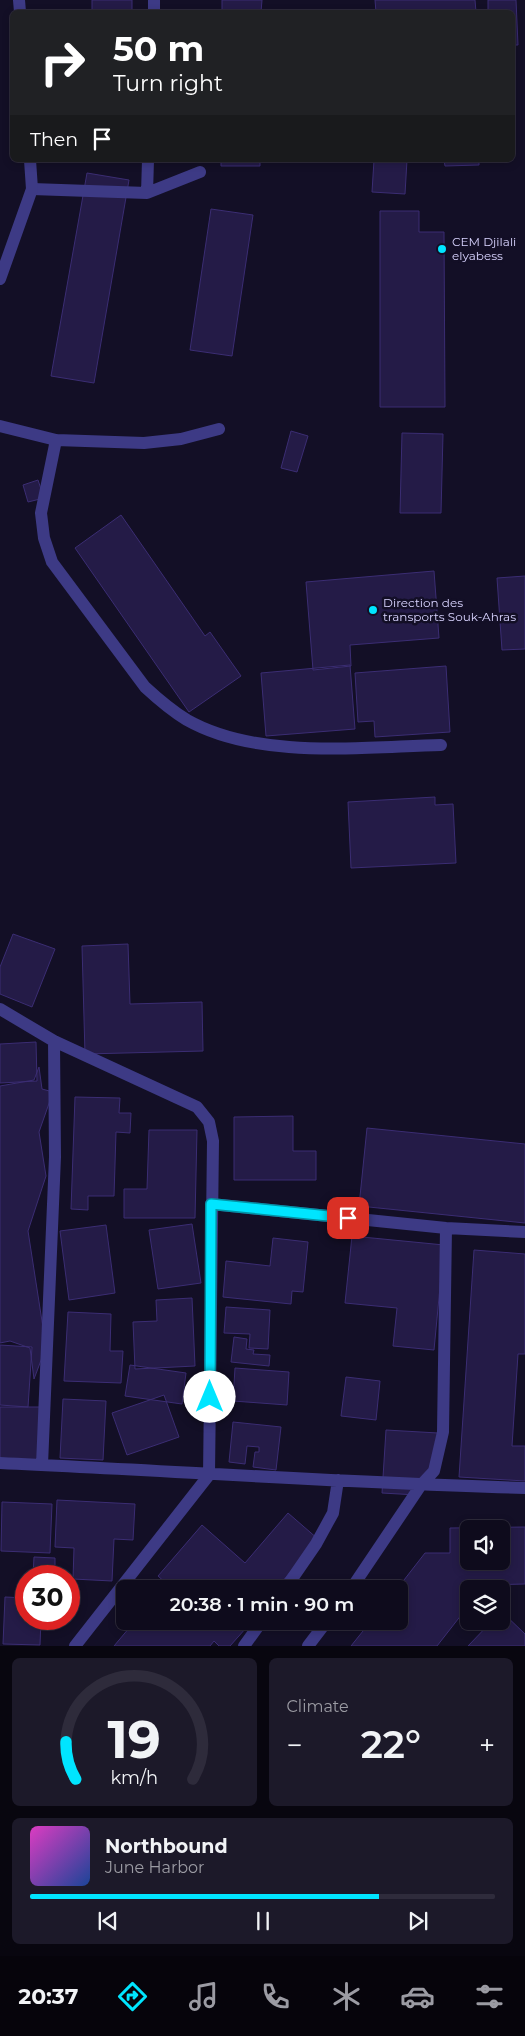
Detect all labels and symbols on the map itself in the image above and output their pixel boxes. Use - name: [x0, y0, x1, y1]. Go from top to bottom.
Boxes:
- place label: CEM Djilali elyabess: [452, 234, 516, 263]
- marker: CEM Djilali elyabess: [436, 243, 448, 255]
- place label: Direction des transports Souk-Ahras: [383, 595, 516, 624]
- marker: Direction des transports Souk-Ahras: [367, 604, 379, 616]
- pin: [327, 1197, 369, 1239]
- position arrow: [183, 1370, 235, 1422]
- speed limit sign: 30: [15, 1565, 80, 1630]

